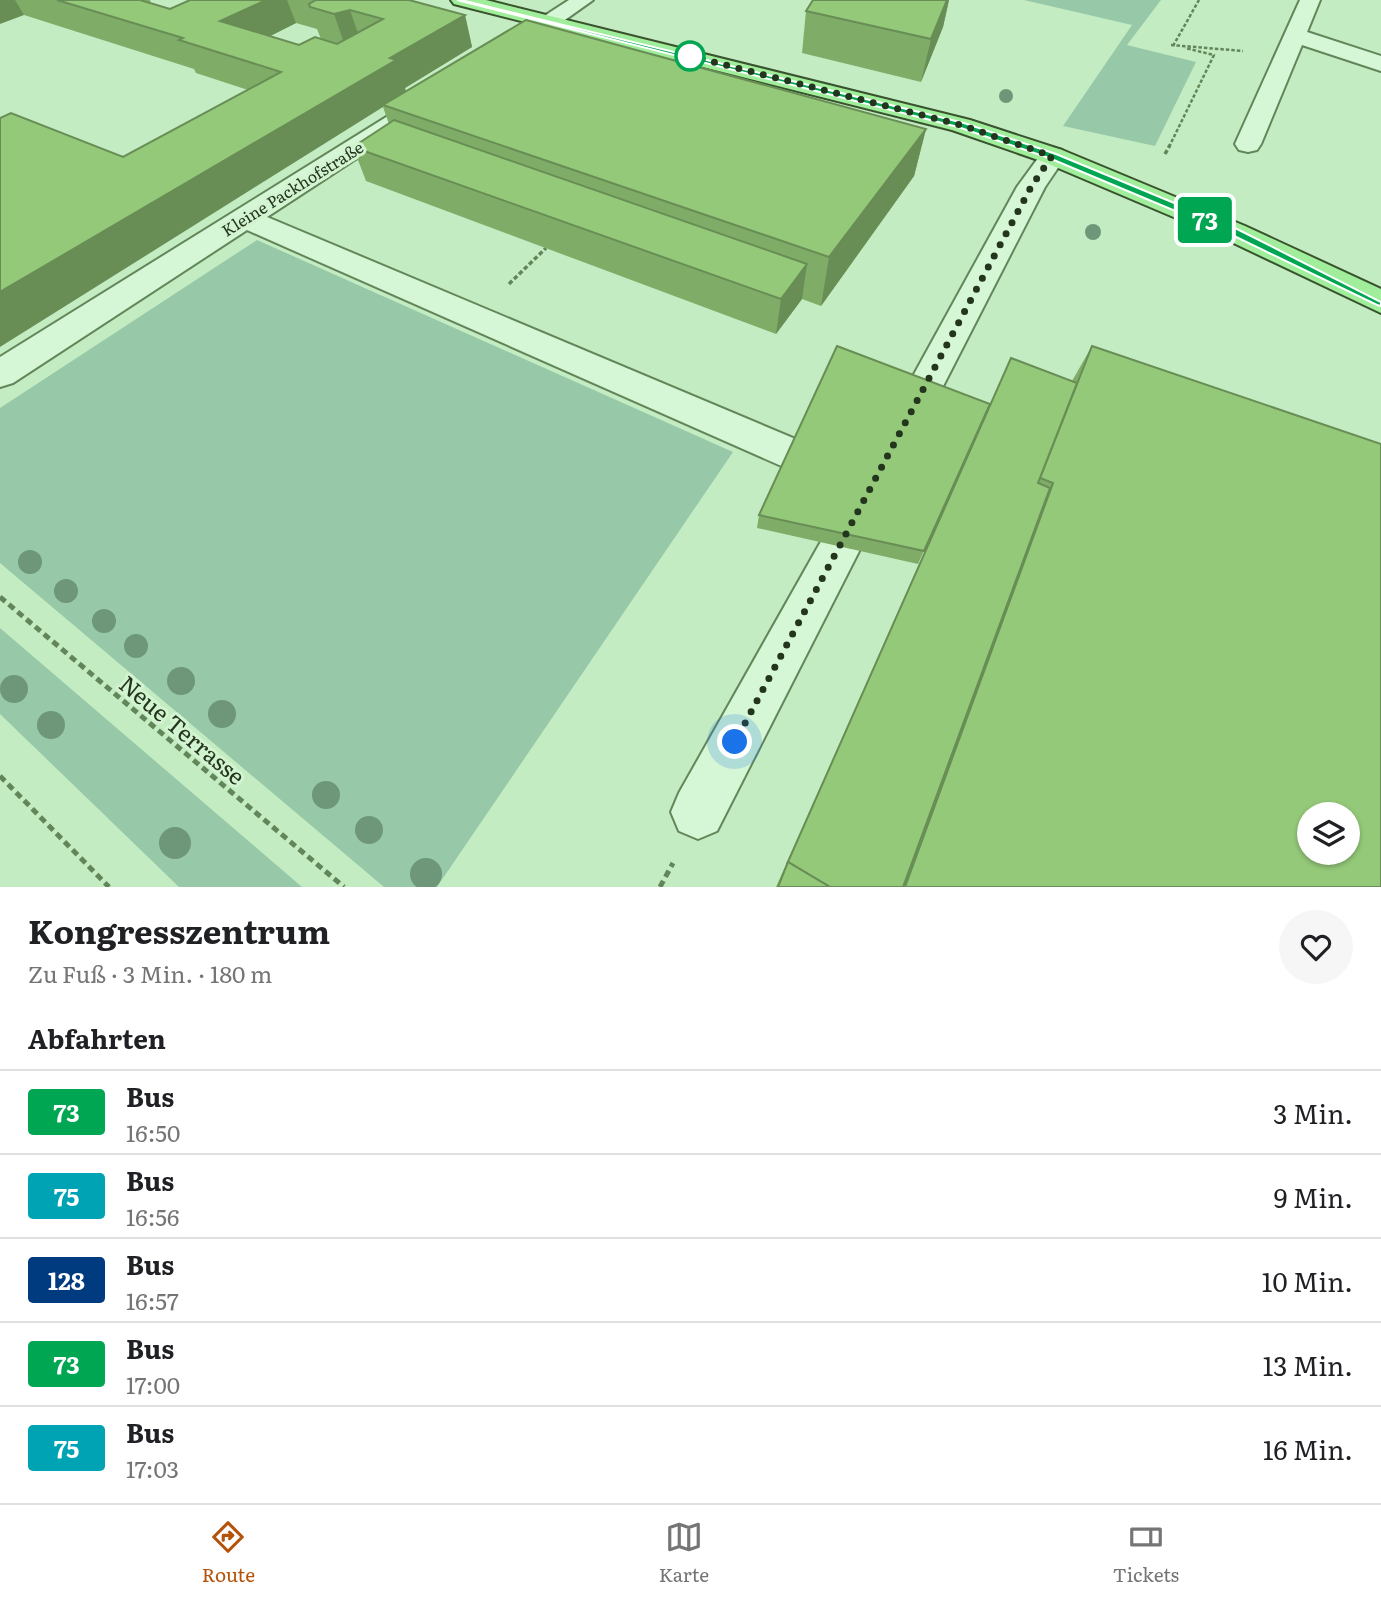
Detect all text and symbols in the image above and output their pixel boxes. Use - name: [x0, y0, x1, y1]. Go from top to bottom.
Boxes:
- unlabelled marker: [675, 41, 705, 71]
- street label: Kleine Packhofstraße: [216, 135, 368, 241]
- line badge: 73: [1174, 197, 1236, 243]
- text: 73: [1192, 202, 1218, 237]
- street label: Neue Terrasse: [113, 666, 253, 792]
- your location: [717, 724, 752, 759]
- map controls: [1297, 802, 1360, 865]
- button: layers: [1297, 802, 1360, 865]
- text: Kongresszentrum: [28, 905, 330, 954]
- button: heart: [1279, 910, 1353, 984]
- text: Zu Fuß · 3 Min. · 180 m: [28, 956, 272, 990]
- text: Abfahrten: [28, 1018, 166, 1057]
- text: Bus: [126, 1076, 174, 1115]
- text: 3 Min.: [1273, 1093, 1353, 1132]
- text: 73: [53, 1094, 80, 1129]
- text: 16:50: [126, 1115, 180, 1149]
- text: Bus: [126, 1160, 174, 1199]
- text: 9 Min.: [1274, 1177, 1353, 1216]
- text: 75: [54, 1178, 79, 1213]
- text: 16:56: [126, 1199, 179, 1233]
- text: Bus: [126, 1244, 174, 1283]
- text: 10 Min.: [1262, 1261, 1353, 1300]
- text: 128: [48, 1262, 85, 1297]
- text: 16:57: [126, 1283, 179, 1317]
- text: Bus: [126, 1328, 174, 1367]
- text: 13 Min.: [1263, 1345, 1353, 1384]
- text: 73: [53, 1346, 80, 1381]
- text: 17:00: [126, 1367, 180, 1401]
- text: Bus: [126, 1412, 174, 1451]
- text: 16 Min.: [1263, 1429, 1353, 1468]
- text: 75: [54, 1430, 79, 1465]
- text: 17:03: [126, 1451, 179, 1485]
- tab: Route: [202, 1518, 255, 1588]
- tab: Karte: [659, 1518, 709, 1588]
- tab: Tickets: [1113, 1518, 1179, 1588]

